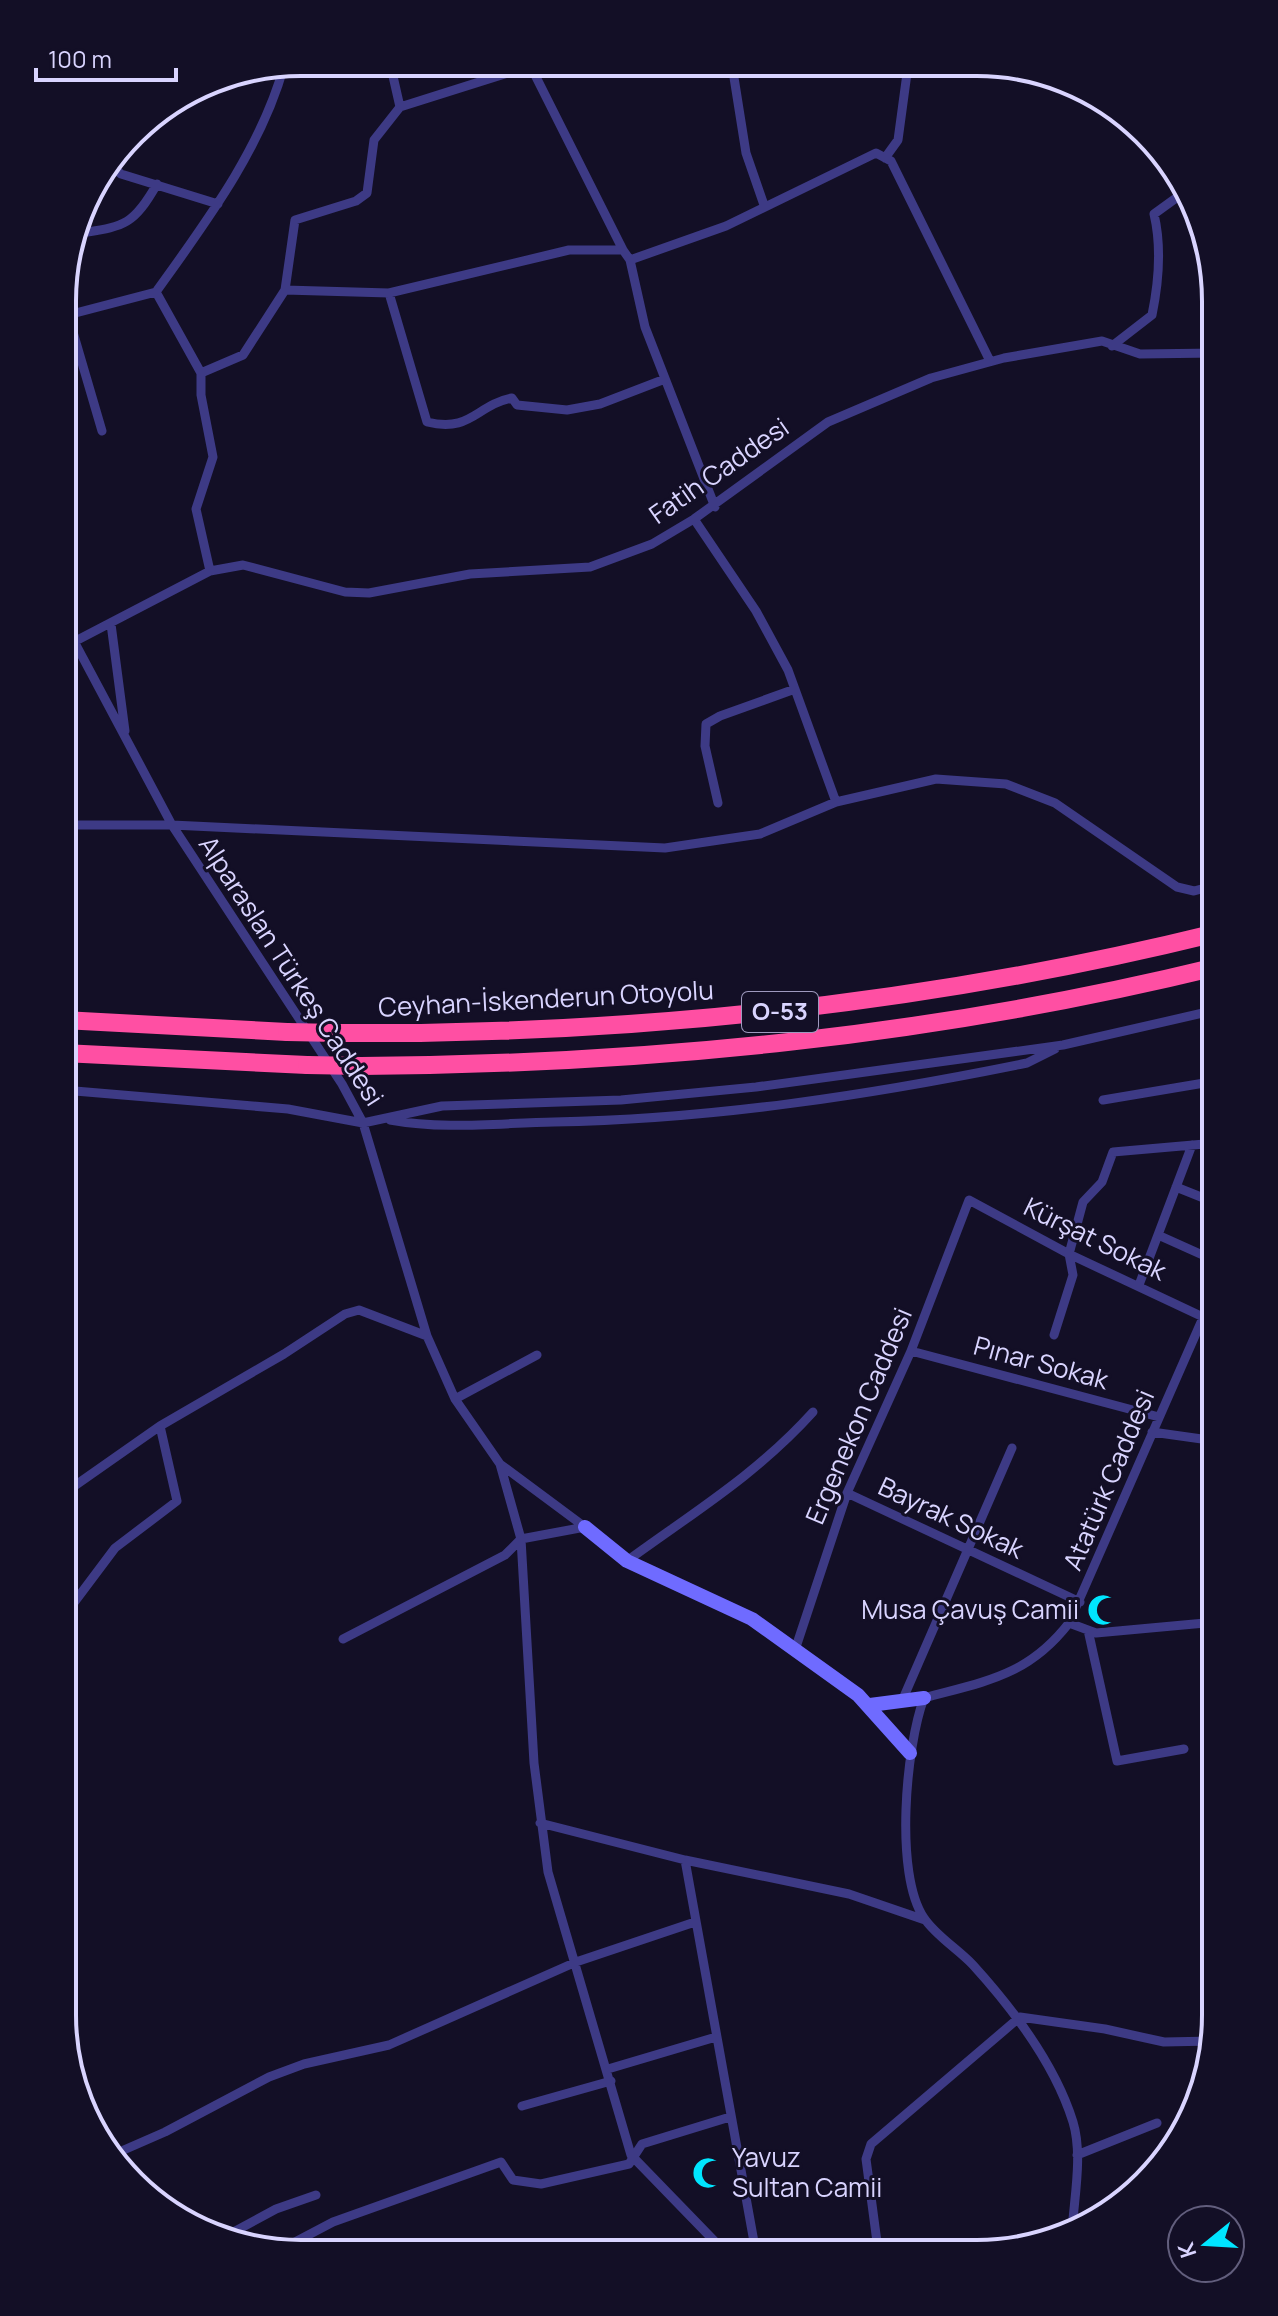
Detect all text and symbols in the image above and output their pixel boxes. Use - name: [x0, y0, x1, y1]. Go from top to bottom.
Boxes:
- scale bar: [36, 32, 176, 82]
- text: 100 m: [48, 42, 112, 75]
- street label: Fatih Caddesi: [641, 409, 795, 532]
- street label: Alparaslan Türkeş Caddesi: [191, 829, 393, 1112]
- street label: Ceyhan-İskenderun Otoyolu: [377, 971, 715, 1025]
- road number: O-53: [742, 992, 818, 1032]
- street label: Kürşat Sokak: [1018, 1188, 1174, 1289]
- street label: Ergenekon Caddesi: [796, 1302, 920, 1529]
- street label: Pınar Sokak: [970, 1327, 1114, 1398]
- street label: Atatürk Caddesi: [1054, 1384, 1162, 1575]
- street label: Bayrak Sokak: [873, 1468, 1031, 1567]
- place label: Musa Çavuş Camii: [861, 1591, 1079, 1627]
- mosque icon: Musa Çavuş Camii: [1086, 1593, 1120, 1627]
- place label: Yavuz Sultan Camii: [732, 2139, 882, 2205]
- mosque icon: Yavuz Sultan Camii: [691, 2156, 725, 2190]
- north arrow: [1166, 2204, 1246, 2284]
- text: K: [1170, 2238, 1203, 2262]

